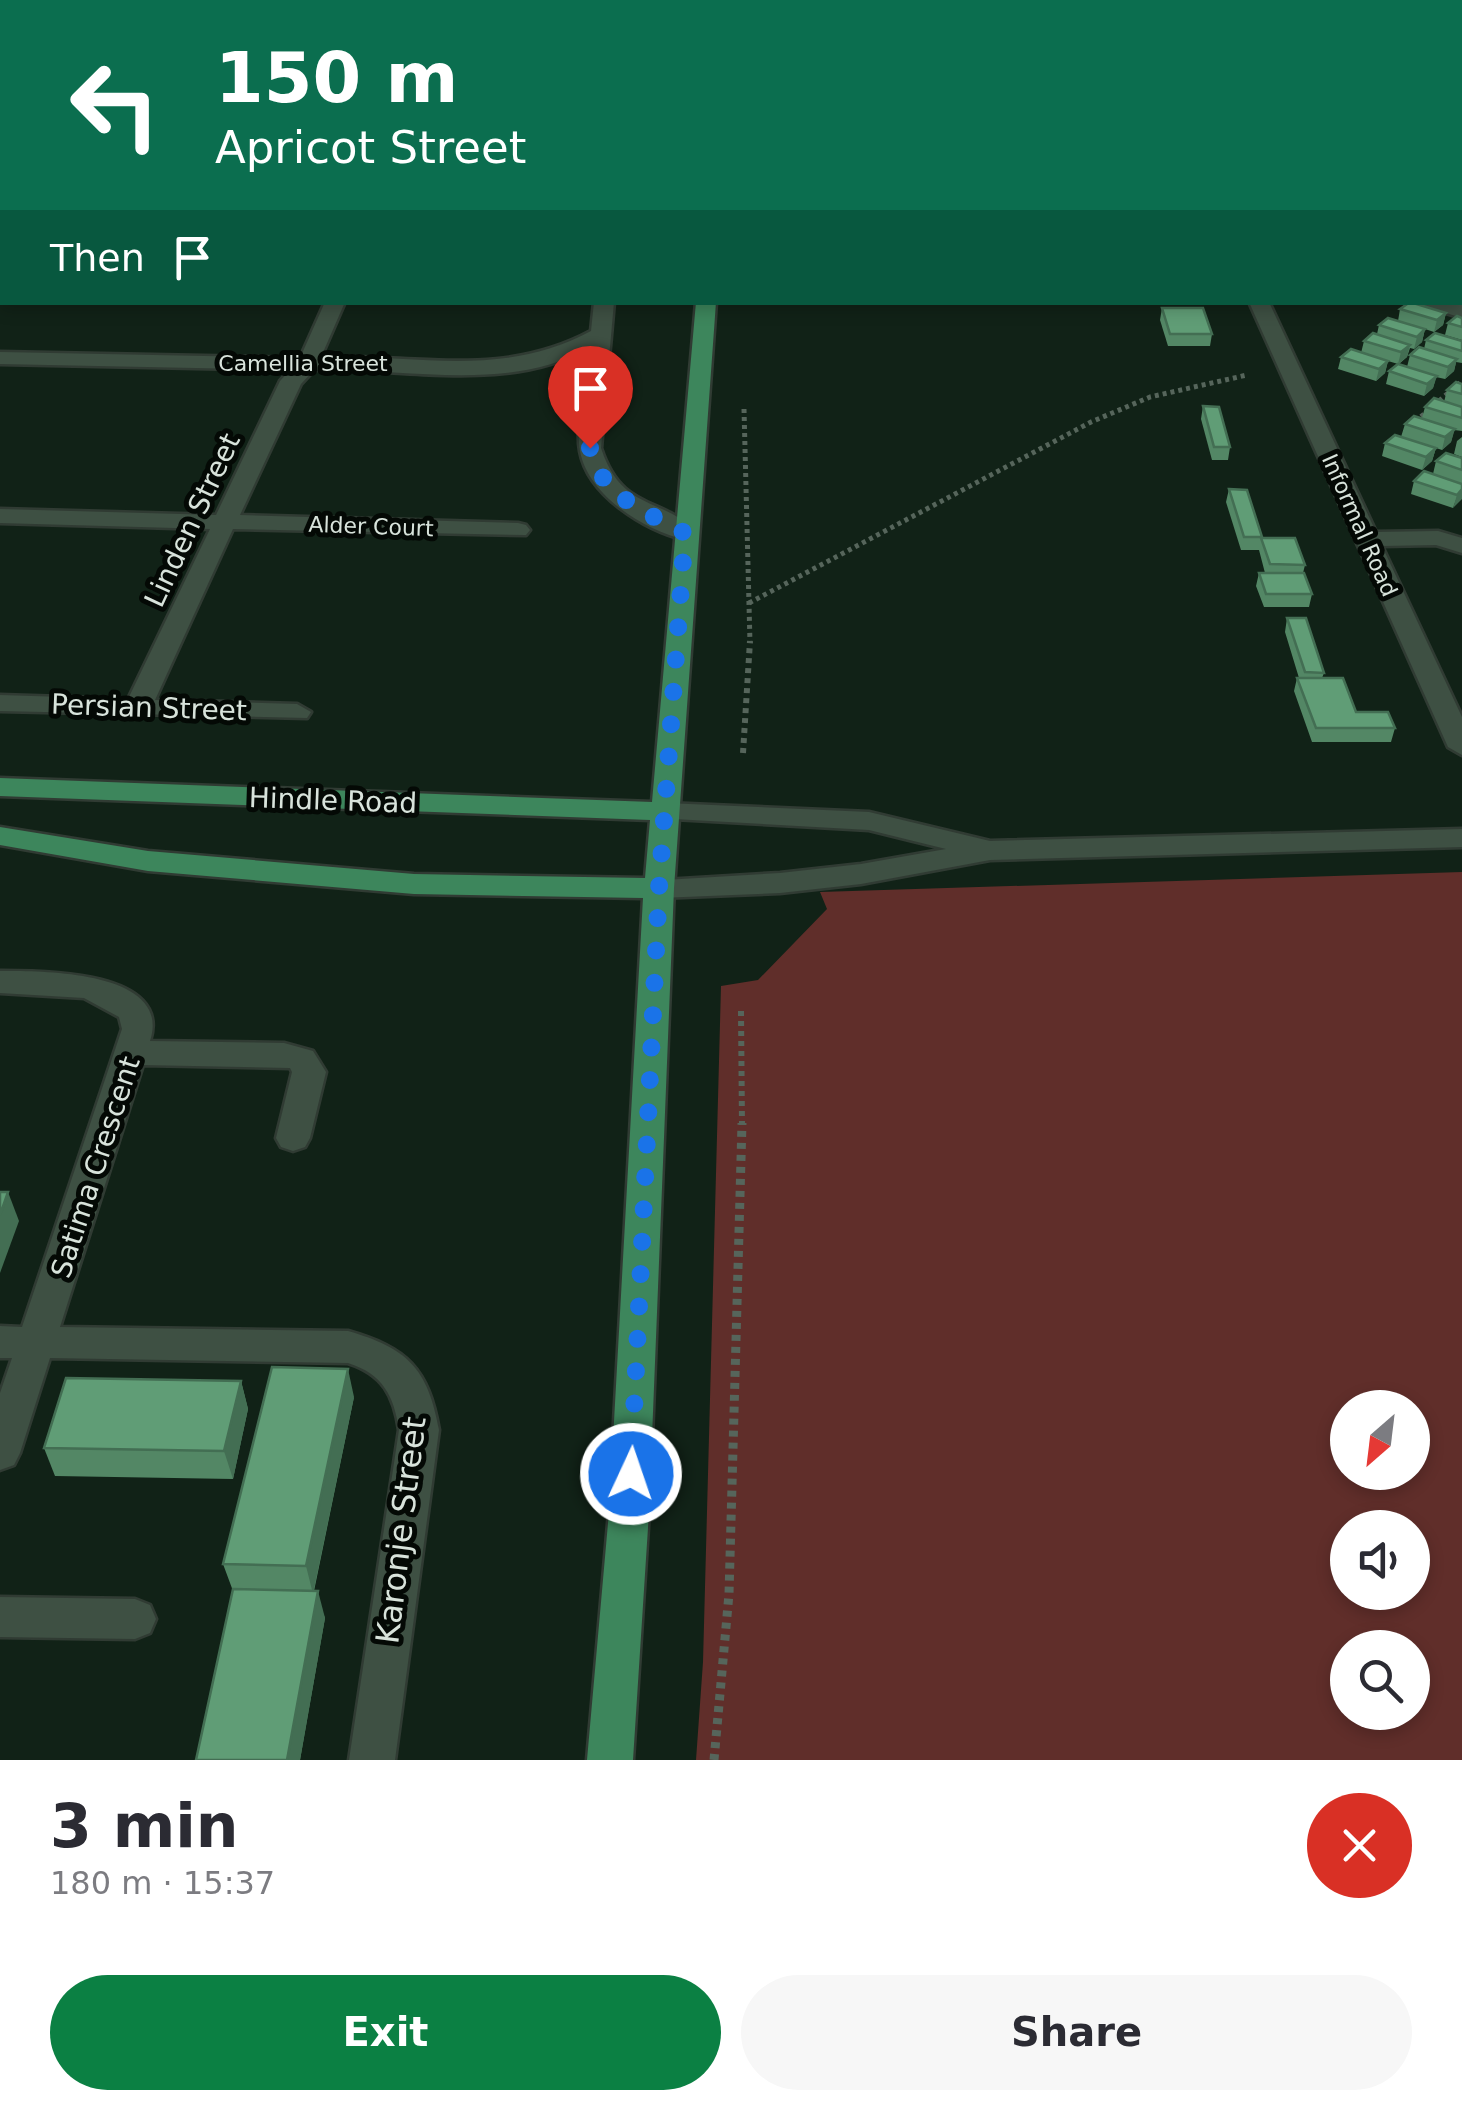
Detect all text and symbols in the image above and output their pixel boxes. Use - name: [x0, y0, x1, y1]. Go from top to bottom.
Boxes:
- text: 150 m: [215, 37, 458, 119]
- icon: left: [50, 40, 180, 170]
- text: Apricot Street: [215, 121, 526, 174]
- icon: arrive: [165, 230, 220, 285]
- text: Then: [50, 236, 145, 280]
- pin: [548, 346, 633, 449]
- street label: Camellia Street: [218, 351, 388, 376]
- icon: arrive: [563, 361, 618, 416]
- street label: Linden Street: [138, 428, 247, 612]
- street label: Informal Road: [1317, 450, 1402, 600]
- street label: Alder Court: [308, 512, 434, 541]
- street label: Persian Street: [51, 688, 247, 727]
- street label: Hindle Road: [248, 781, 418, 820]
- street label: Satima Crescent: [44, 1052, 147, 1282]
- north arrow: [1330, 1390, 1430, 1490]
- map controls: [1330, 1390, 1430, 1730]
- street label: Karonje Street: [368, 1414, 434, 1646]
- position arrow: [579, 1422, 683, 1526]
- button: sound: [1330, 1510, 1430, 1610]
- button: search: [1330, 1630, 1430, 1730]
- text: 3 min: [50, 1791, 238, 1861]
- button: close: [1307, 1793, 1412, 1898]
- text: 180 m · 15:37: [50, 1864, 275, 1902]
- button: Exit: [50, 1975, 721, 2090]
- button: Share: [741, 1975, 1412, 2090]

